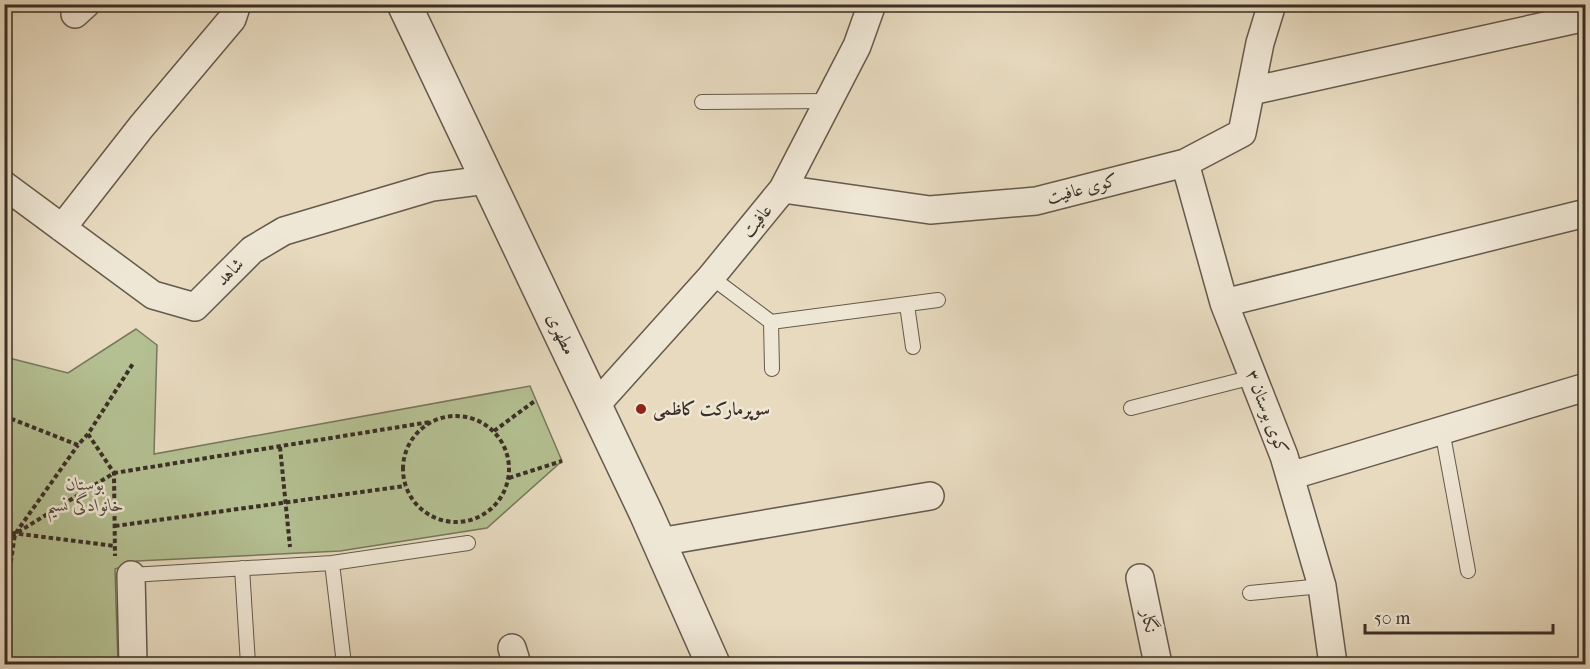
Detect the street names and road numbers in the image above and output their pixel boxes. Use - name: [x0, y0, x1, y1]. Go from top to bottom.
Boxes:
- street label: کوی عافیت: [1044, 169, 1120, 209]
- street label: عافیت: [737, 200, 777, 242]
- street label: شاهد: [212, 254, 248, 290]
- street label: مطهری: [541, 310, 580, 359]
- street label: کوی بوستان ۳: [1241, 367, 1293, 457]
- street label: نگار: [1136, 605, 1164, 635]

